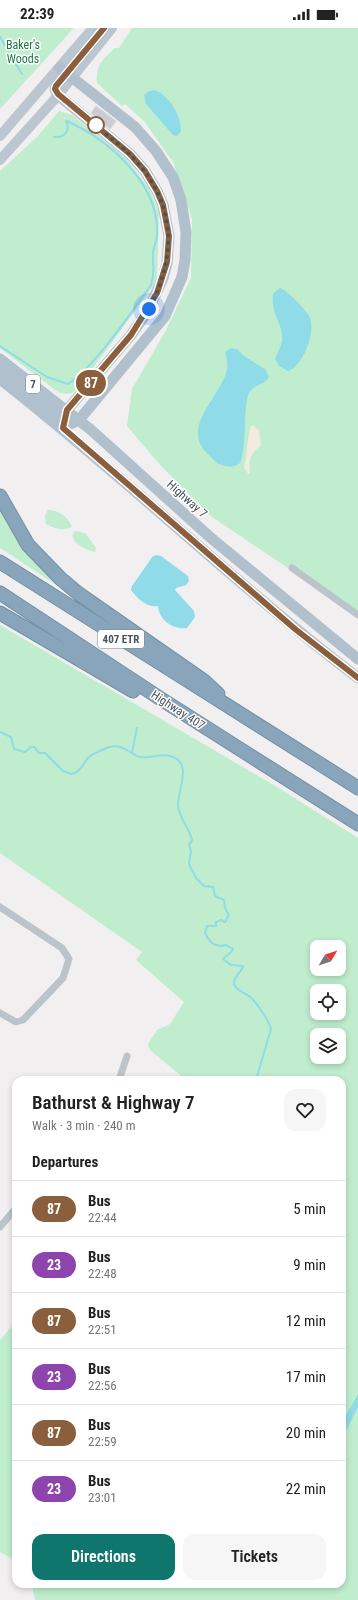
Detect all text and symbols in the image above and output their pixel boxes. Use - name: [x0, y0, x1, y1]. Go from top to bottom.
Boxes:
- text: 22:39: [20, 5, 54, 23]
- park label: Baker's Woods: [6, 38, 40, 66]
- unlabelled marker: [87, 116, 105, 134]
- your location: [139, 299, 159, 319]
- line badge: 87: [73, 370, 109, 396]
- road number: 7: [26, 375, 40, 393]
- text: 87: [84, 375, 98, 391]
- street label: Highway 7: [164, 477, 210, 521]
- road number: 407 ETR: [98, 630, 144, 648]
- street label: Highway 407: [149, 688, 207, 732]
- north arrow: [310, 940, 346, 976]
- map controls: [310, 940, 346, 1064]
- button: locate: [310, 984, 346, 1020]
- button: layers: [310, 1028, 346, 1064]
- button: heart: [284, 1089, 326, 1131]
- text: Bathurst & Highway 7: [32, 1091, 195, 1114]
- text: Walk · 3 min · 240 m: [32, 1118, 136, 1133]
- text: Departures: [32, 1153, 98, 1171]
- text: Bus: [88, 1192, 111, 1210]
- text: 5 min: [293, 1200, 326, 1218]
- text: 87: [47, 1201, 61, 1217]
- text: 22:44: [88, 1210, 117, 1225]
- text: Bus: [88, 1248, 111, 1266]
- text: 9 min: [293, 1256, 326, 1274]
- text: 23: [47, 1257, 61, 1273]
- text: 22:48: [88, 1266, 117, 1281]
- text: Bus: [88, 1304, 111, 1322]
- text: 12 min: [286, 1312, 326, 1330]
- text: 87: [47, 1313, 61, 1329]
- text: 22:51: [88, 1322, 117, 1337]
- text: Bus: [88, 1360, 111, 1378]
- text: 17 min: [286, 1368, 326, 1386]
- text: 23: [47, 1369, 61, 1385]
- text: 22:56: [88, 1378, 117, 1393]
- text: Bus: [88, 1416, 111, 1434]
- text: 20 min: [286, 1424, 326, 1442]
- text: 87: [47, 1425, 61, 1441]
- text: 22:59: [88, 1434, 117, 1449]
- text: Bus: [88, 1472, 111, 1490]
- text: 22 min: [286, 1480, 326, 1498]
- text: 23: [47, 1481, 61, 1497]
- text: 23:01: [88, 1490, 117, 1505]
- button: Directions: [32, 1534, 175, 1580]
- button: Tickets: [183, 1534, 326, 1580]

